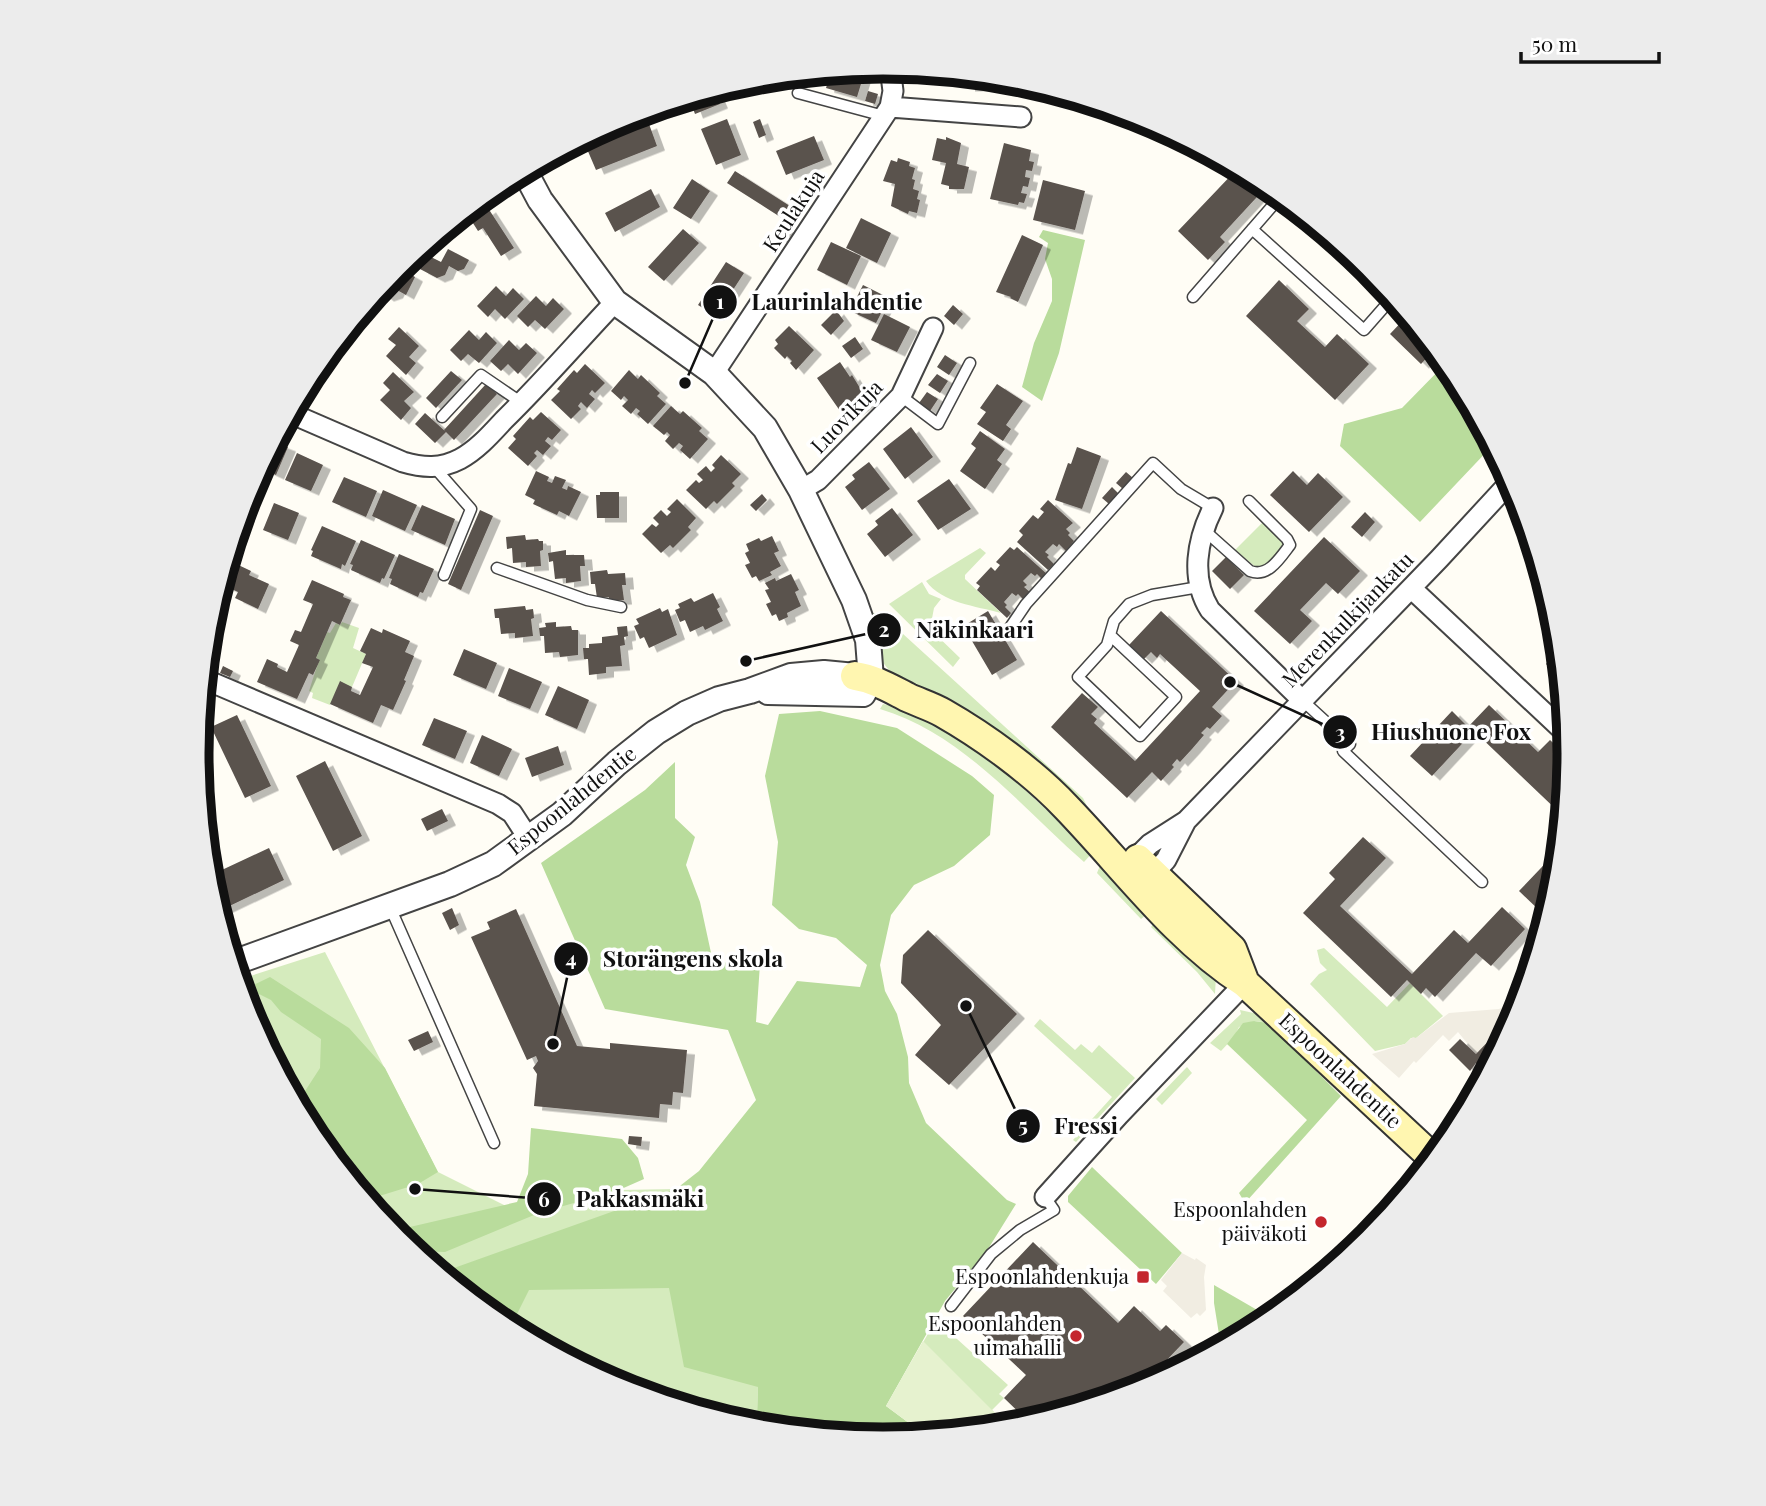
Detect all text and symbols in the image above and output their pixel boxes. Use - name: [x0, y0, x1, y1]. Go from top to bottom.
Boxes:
- scale bar: [1521, 21, 1659, 65]
- text: 50 m: [1532, 29, 1578, 57]
- street label: Keulakuja: [755, 163, 830, 256]
- callout: Laurinlahdentie: [702, 280, 936, 324]
- text: Laurinlahdentie: [751, 285, 923, 316]
- text: 1: [716, 286, 724, 314]
- street label: Luovikuja: [803, 372, 888, 458]
- street label: Merenkulkijankatu: [1275, 545, 1419, 692]
- callout: Näkinkaari: [867, 608, 1048, 652]
- text: Näkinkaari: [916, 613, 1034, 644]
- text: 2: [879, 614, 890, 642]
- callout: Hiushuone Fox: [1322, 710, 1545, 754]
- text: Hiushuone Fox: [1371, 715, 1532, 746]
- text: 3: [1335, 717, 1345, 745]
- street label: Espoonlahdentie: [500, 739, 641, 860]
- callout: Storängens skola: [554, 937, 797, 981]
- text: Storängens skola: [603, 942, 783, 973]
- text: 4: [565, 943, 577, 971]
- street label: Espoonlahdentie: [1274, 1005, 1409, 1134]
- callout: Fressi: [1005, 1104, 1132, 1148]
- text: Fressi: [1054, 1109, 1118, 1140]
- text: 5: [1018, 1110, 1028, 1138]
- callout: Pakkasmäki: [527, 1177, 718, 1221]
- text: Pakkasmäki: [576, 1182, 704, 1213]
- text: 6: [538, 1184, 550, 1212]
- place label: Espoonlahden päiväkoti: [1173, 1194, 1307, 1246]
- marker: Espoonlahden päiväkoti: [1313, 1214, 1329, 1230]
- place label: Espoonlahdenkuja: [955, 1261, 1130, 1289]
- marker: Espoonlahdenkuja: [1135, 1269, 1151, 1285]
- place label: Espoonlahden uimahalli: [928, 1308, 1062, 1360]
- marker: Espoonlahden uimahalli: [1068, 1328, 1084, 1344]

